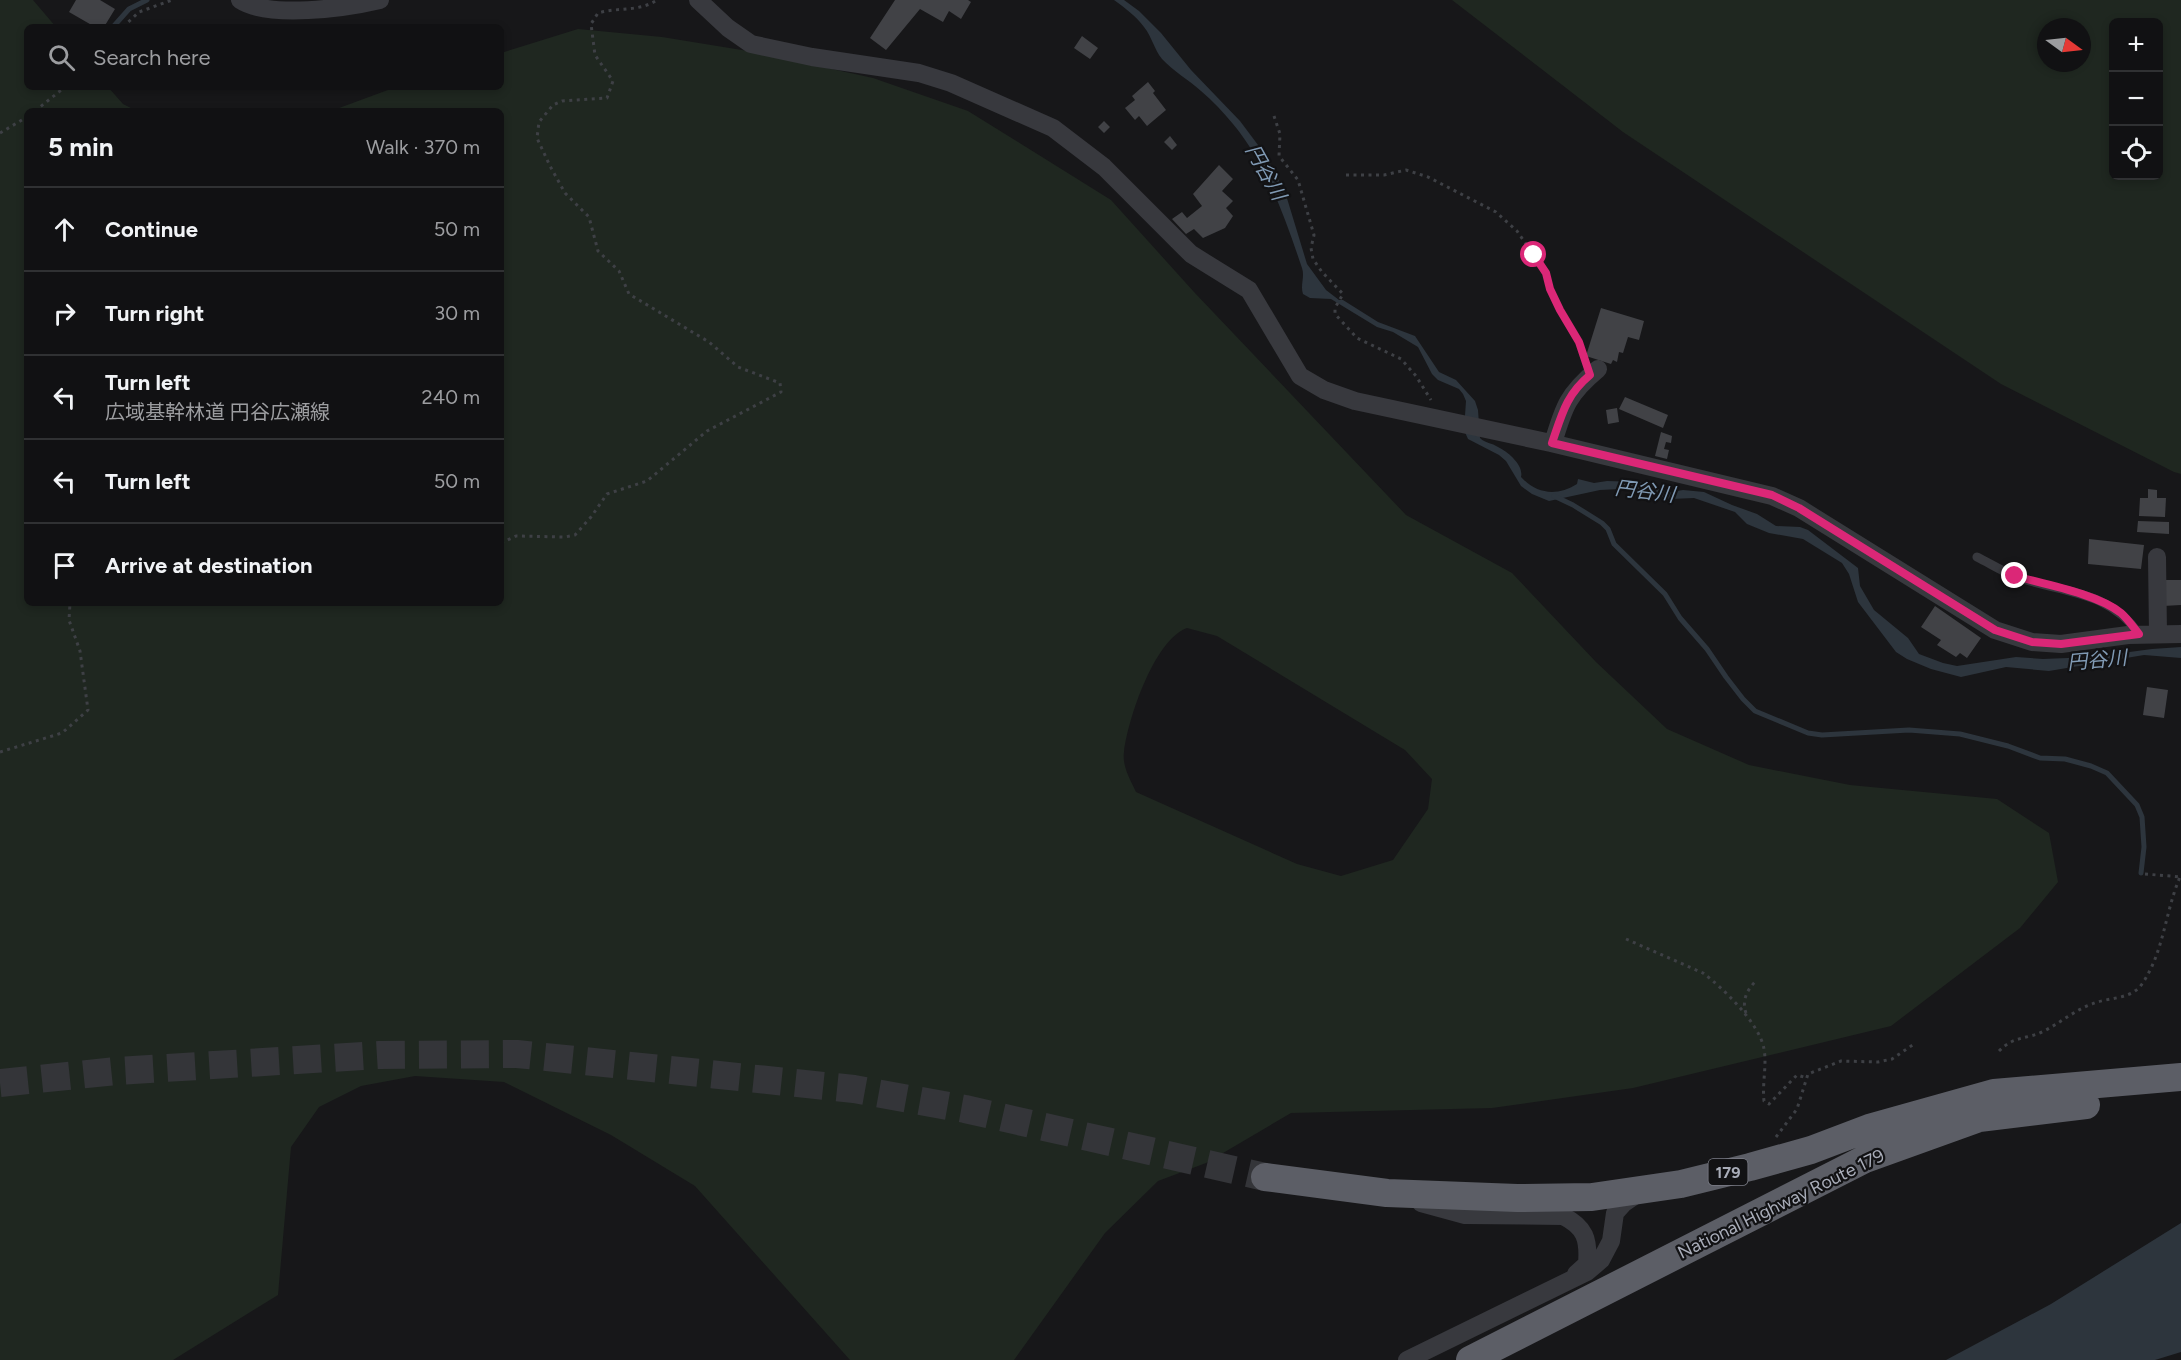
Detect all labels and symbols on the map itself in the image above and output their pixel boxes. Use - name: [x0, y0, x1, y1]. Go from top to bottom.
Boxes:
- north arrow: [2037, 18, 2091, 72]
- water label: 円谷川: [1241, 140, 1292, 206]
- route start: [1520, 241, 1546, 267]
- water label: 円谷川: [1614, 475, 1678, 507]
- route end: [2001, 562, 2027, 588]
- water label: 円谷川: [2066, 645, 2130, 675]
- street label: National Highway Route 179: [1674, 1144, 1888, 1264]
- road number: 179: [1708, 1159, 1748, 1185]

